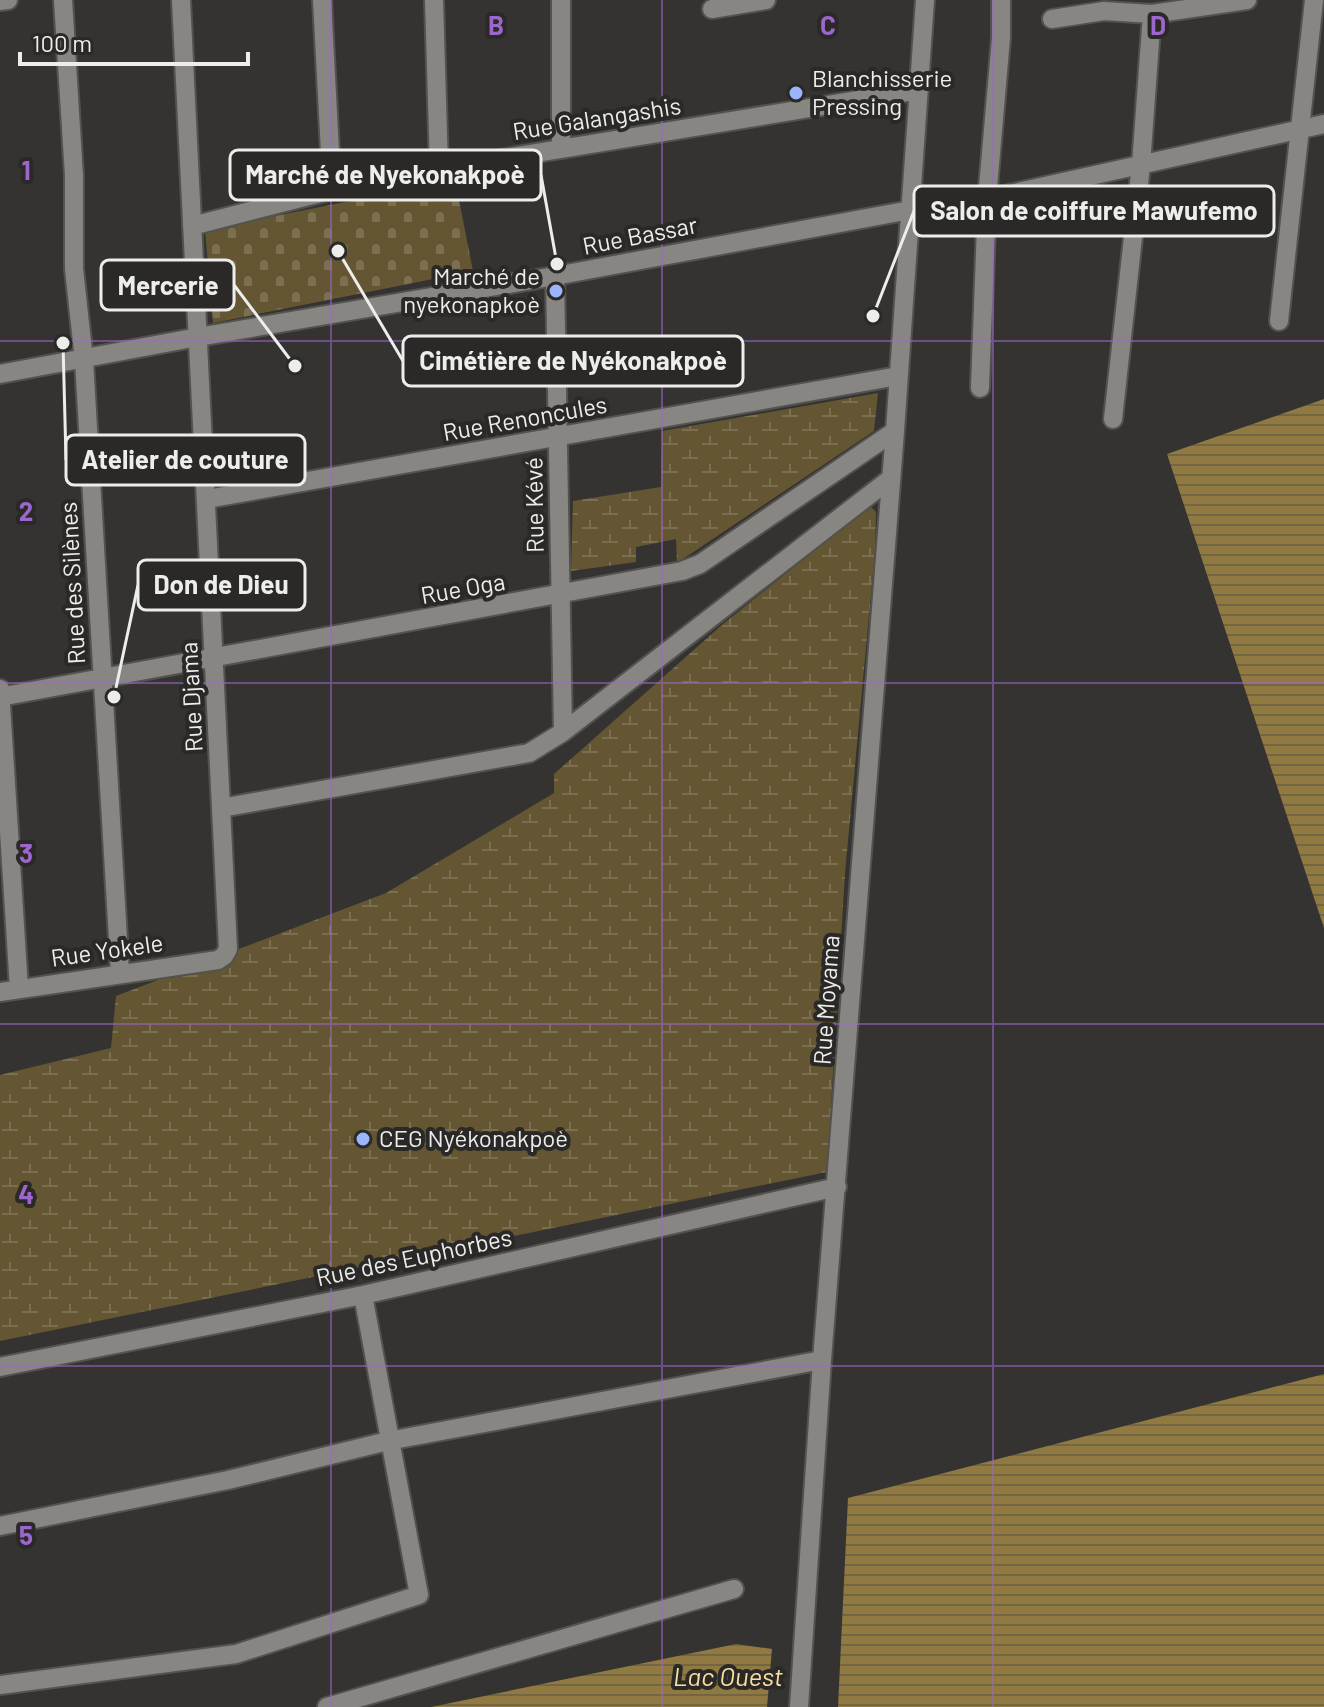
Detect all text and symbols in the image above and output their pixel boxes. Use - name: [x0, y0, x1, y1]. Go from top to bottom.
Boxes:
- text: B: [488, 9, 504, 40]
- text: C: [820, 9, 836, 40]
- text: D: [1150, 9, 1166, 40]
- scale bar: [20, 16, 248, 66]
- text: 100 m: [32, 28, 92, 57]
- place label: Blanchisserie Pressing: [812, 63, 952, 120]
- marker: Blanchisserie Pressing: [787, 84, 805, 102]
- street label: Rue Galangashis: [511, 90, 683, 145]
- callout: Marché de Nyekonakpoè: [230, 150, 541, 200]
- text: 1: [21, 154, 31, 185]
- text: Marché de Nyekonakpoè: [245, 158, 525, 189]
- callout: Salon de coiffure Mawufemo: [914, 186, 1274, 236]
- text: Salon de coiffure Mawufemo: [930, 194, 1258, 225]
- street label: Rue Bassar: [580, 209, 700, 260]
- callout: Mercerie: [101, 260, 234, 310]
- place label: Marché de nyekonapkoè: [403, 261, 540, 318]
- text: Mercerie: [117, 269, 219, 300]
- marker: Marché de nyekonapkoè: [547, 282, 565, 300]
- callout: Cimétière de Nyékonakpoè: [403, 336, 743, 386]
- text: Cimétière de Nyékonakpoè: [419, 344, 727, 375]
- street label: Rue Renoncules: [440, 389, 609, 446]
- callout: Atelier de couture: [66, 435, 305, 485]
- text: Atelier de couture: [81, 443, 289, 474]
- street label: Rue Kévé: [518, 457, 549, 553]
- text: 2: [19, 495, 33, 526]
- street label: Rue des Silènes: [53, 501, 90, 665]
- callout: Don de Dieu: [138, 560, 305, 610]
- street label: Rue Oga: [418, 566, 507, 609]
- text: Don de Dieu: [153, 568, 289, 599]
- street label: Rue Djama: [173, 641, 208, 753]
- text: 3: [19, 837, 33, 868]
- street label: Rue Yokele: [49, 927, 165, 972]
- street label: Rue Moyama: [807, 934, 845, 1066]
- place label: CEG Nyékonakpoè: [379, 1123, 568, 1152]
- marker: CEG Nyékonakpoè: [354, 1130, 372, 1148]
- text: 4: [18, 1178, 34, 1209]
- street label: Rue des Euphorbes: [313, 1222, 514, 1291]
- text: 5: [19, 1519, 33, 1550]
- water label: Lac Ouest: [673, 1660, 783, 1691]

